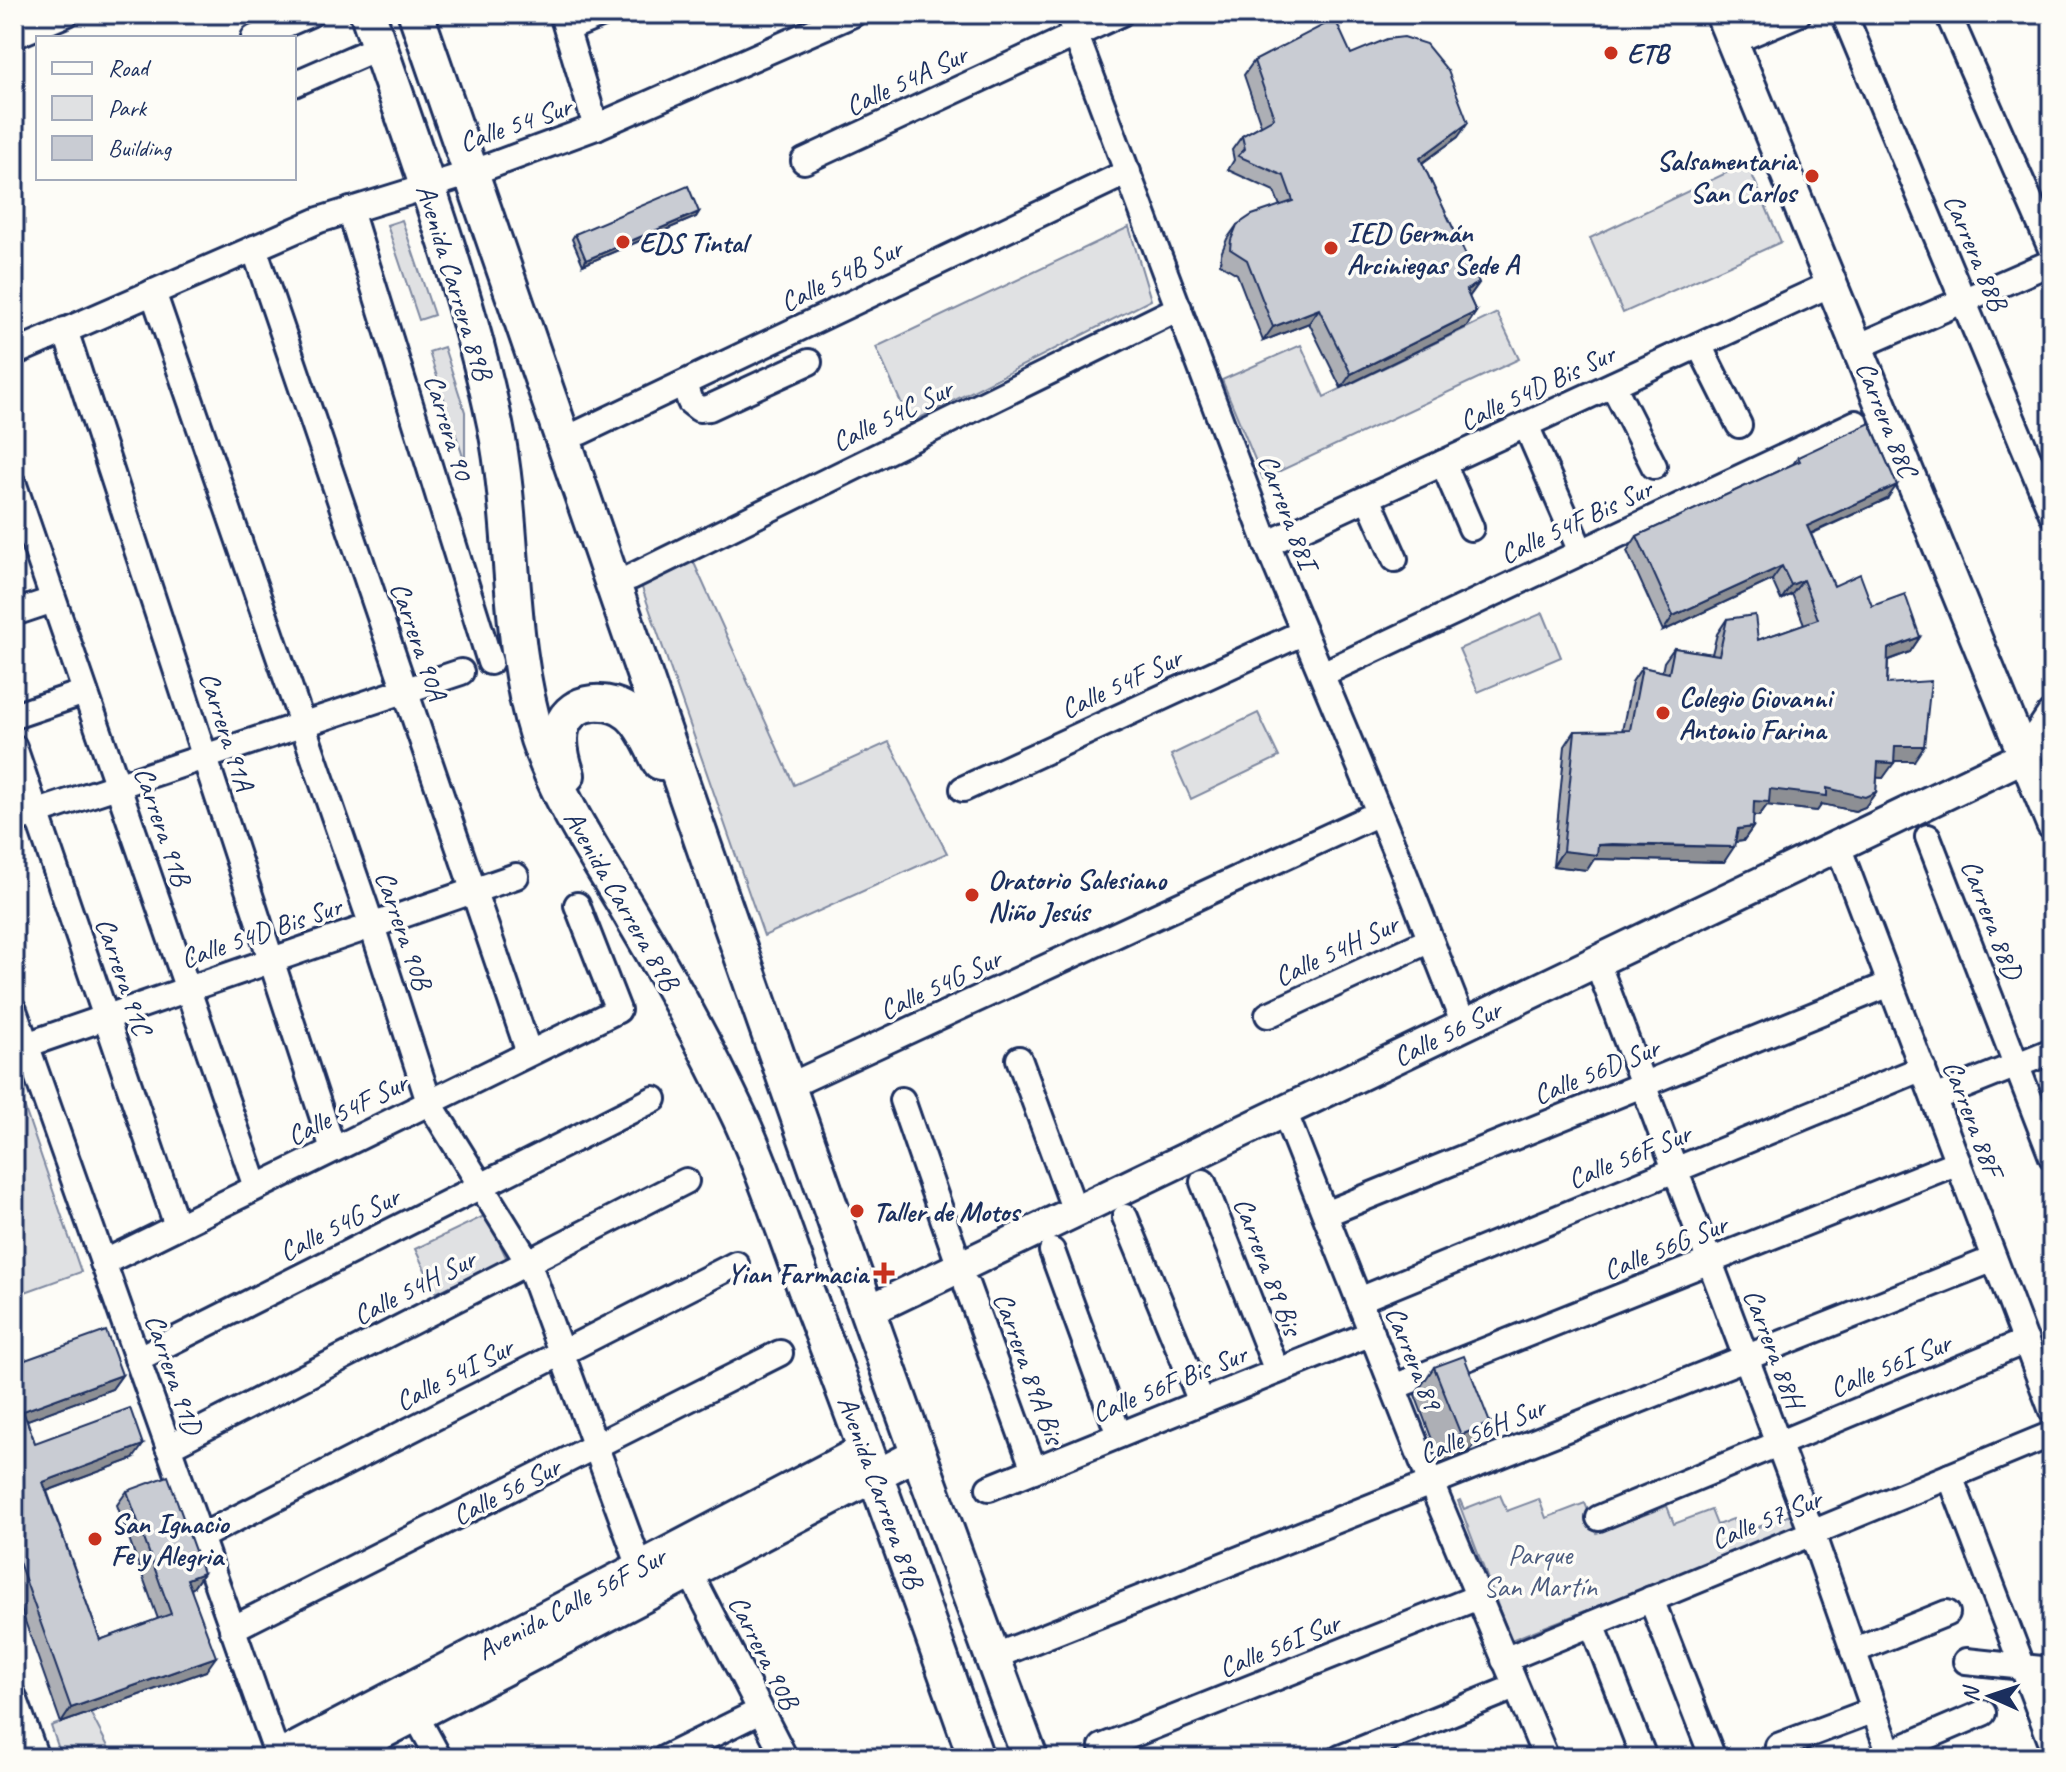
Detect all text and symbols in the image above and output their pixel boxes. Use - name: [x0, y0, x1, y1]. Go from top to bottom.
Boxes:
- street label: Calle 54A Sur: [840, 35, 975, 123]
- legend: [36, 36, 296, 180]
- place label: ETB: [1627, 36, 1671, 71]
- marker: ETB: [1602, 44, 1620, 62]
- text: Road: [108, 53, 152, 83]
- street label: Calle 54 Sur: [454, 88, 578, 159]
- text: Park: [108, 93, 148, 123]
- text: Building: [108, 133, 173, 163]
- place label: Salsamentaria San Carlos: [1656, 143, 1799, 210]
- marker: Salsamentaria San Carlos: [1803, 167, 1821, 185]
- street label: Avenida Carrera 89B: [409, 180, 502, 386]
- street label: Carrera 88B: [1936, 189, 2017, 318]
- place label: IED Germán Arciniegas Sede A: [1347, 215, 1520, 282]
- place label: EDS Tintal: [639, 225, 752, 260]
- street label: Calle 54B Sur: [774, 229, 910, 320]
- marker: EDS Tintal: [614, 233, 632, 251]
- marker: IED Germán Arciniegas Sede A: [1322, 239, 1340, 257]
- street label: Calle 54D Bis Sur: [1454, 335, 1622, 438]
- street label: Carrera 88C: [1848, 356, 1927, 484]
- street label: Calle 54C Sur: [826, 369, 961, 459]
- street label: Carrera 90: [416, 370, 482, 486]
- street label: Carrera 88I: [1250, 449, 1328, 578]
- street label: Calle 54F Bis Sur: [1494, 470, 1660, 572]
- street label: Carrera 90A: [383, 577, 456, 706]
- street label: Calle 54F Sur: [1055, 639, 1190, 726]
- street label: Carrera 91A: [191, 667, 263, 796]
- place label: Colegio Giovanni Antonio Farina: [1679, 680, 1835, 747]
- marker: Colegio Giovanni Antonio Farina: [1654, 704, 1672, 722]
- street label: Carrera 91B: [126, 762, 200, 892]
- street label: Avenida Carrera 89B: [556, 804, 689, 998]
- street label: Carrera 88D: [1953, 855, 2032, 986]
- place label: Oratorio Salesiano Niño Jesús: [988, 862, 1168, 929]
- street label: Carrera 90B: [367, 866, 441, 996]
- marker: Oratorio Salesiano Niño Jesús: [963, 886, 981, 904]
- street label: Calle 54D Bis Sur: [176, 888, 348, 976]
- street label: Calle 54H Sur: [1269, 905, 1406, 994]
- street label: Carrera 91C: [88, 913, 161, 1042]
- street label: Calle 54G Sur: [873, 939, 1009, 1027]
- street label: Calle 56 Sur: [1387, 991, 1510, 1074]
- street label: Calle 56D Sur: [1528, 1029, 1667, 1112]
- street label: Carrera 88F: [1935, 1055, 2013, 1187]
- street label: Calle 54F Sur: [281, 1064, 416, 1153]
- street label: Calle 56F Sur: [1562, 1114, 1698, 1196]
- street label: Calle 54G Sur: [273, 1177, 408, 1269]
- street label: Carrera 89 Bis: [1226, 1192, 1311, 1342]
- place label: Taller de Motos: [873, 1194, 1022, 1229]
- marker: Taller de Motos: [848, 1202, 866, 1220]
- street label: Calle 56G Sur: [1598, 1205, 1735, 1288]
- street label: Calle 54H Sur: [347, 1240, 484, 1333]
- place label: Yian Farmacia: [727, 1256, 870, 1291]
- marker: Yian Farmacia: [875, 1264, 893, 1282]
- street label: Carrera 88H: [1735, 1284, 1814, 1416]
- street label: Carrera 89A Bis: [985, 1287, 1073, 1451]
- street label: Carrera 89: [1377, 1301, 1451, 1417]
- street label: Carrera 91D: [137, 1309, 212, 1441]
- street label: Calle 56I Sur: [1824, 1324, 1958, 1405]
- street label: Calle 54I Sur: [389, 1328, 521, 1419]
- street label: Calle 56F Bis Sur: [1086, 1335, 1254, 1430]
- street label: Calle 56H Sur: [1414, 1388, 1553, 1471]
- street label: Avenida Carrera 89B: [830, 1391, 933, 1595]
- street label: Calle 56 Sur: [446, 1448, 568, 1533]
- street label: Calle 57 Sur: [1706, 1480, 1829, 1557]
- place label: San Ignacio Fe y Alegria: [111, 1506, 230, 1573]
- marker: San Ignacio Fe y Alegria: [86, 1530, 104, 1548]
- street label: Avenida Calle 56F Sur: [471, 1537, 674, 1667]
- park label: Parque San Martín: [1483, 1537, 1598, 1604]
- street label: Carrera 90B: [721, 1589, 809, 1717]
- street label: Calle 56I Sur: [1213, 1604, 1347, 1685]
- north arrow: [1950, 1656, 2030, 1736]
- text: N: [1957, 1684, 1986, 1703]

